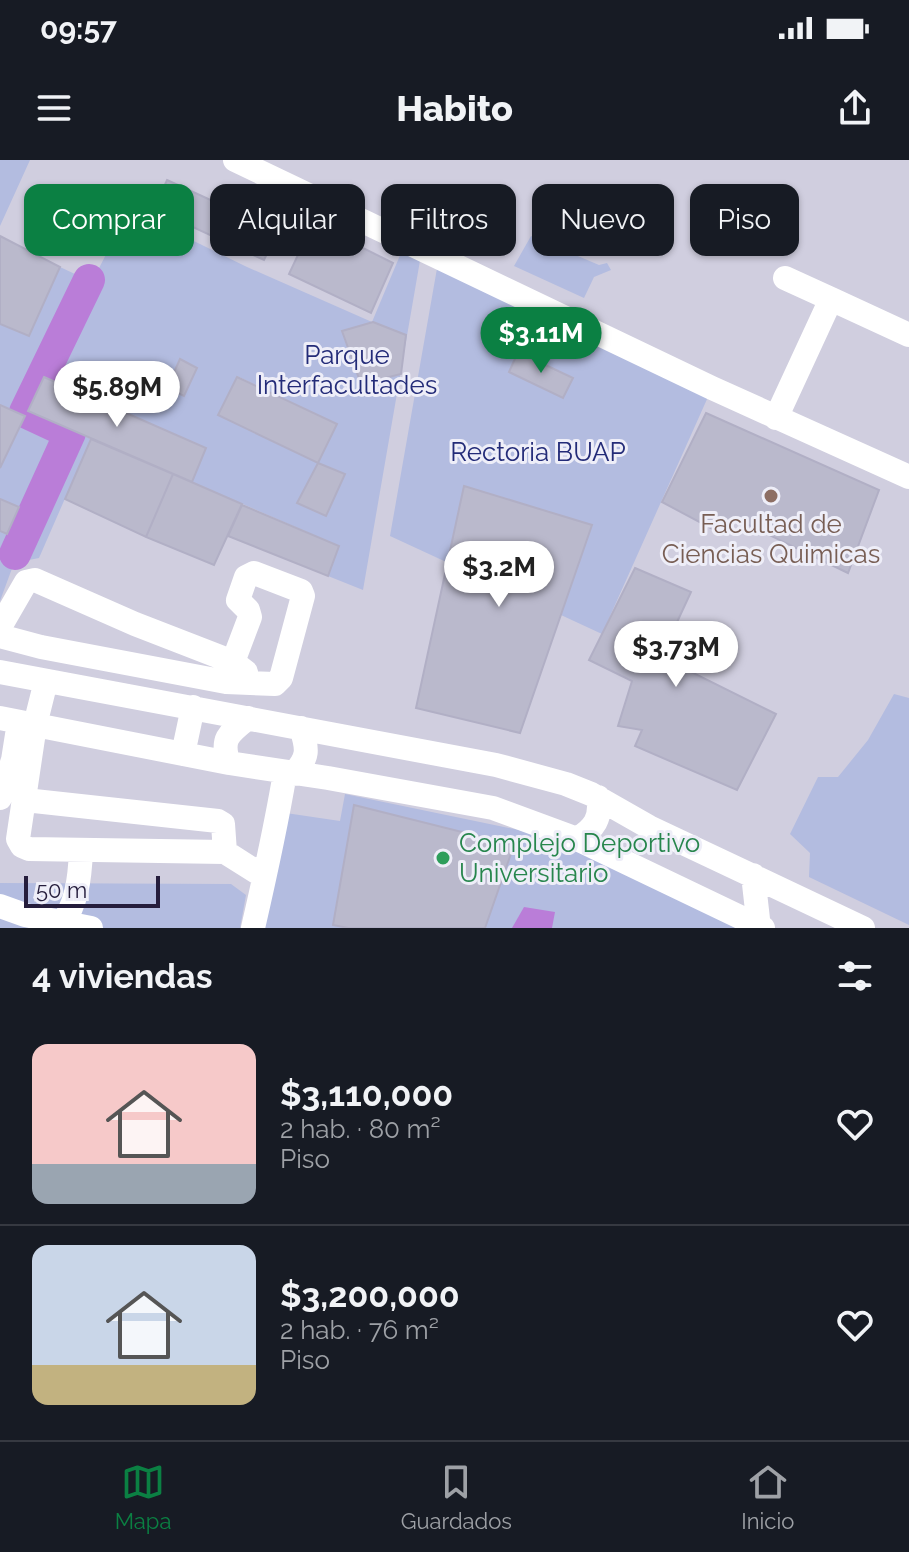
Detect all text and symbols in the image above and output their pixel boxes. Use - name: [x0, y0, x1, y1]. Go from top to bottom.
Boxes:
- text: 09:57: [40, 11, 117, 46]
- icon: menu: [32, 86, 76, 130]
- icon: share: [833, 86, 877, 130]
- text: Habito: [396, 87, 513, 129]
- chip: Comprar: [24, 184, 194, 256]
- chip: Alquilar: [210, 184, 365, 256]
- chip: Filtros: [381, 184, 516, 256]
- chip: Nuevo: [532, 184, 674, 256]
- chip: Piso: [690, 184, 799, 256]
- pin: $3.11M: [476, 307, 606, 375]
- text: $3.11M: [499, 318, 583, 348]
- park label: Parque Interfacultades: [257, 340, 437, 400]
- pin: $5.89M: [52, 361, 182, 429]
- text: $5.89M: [72, 372, 162, 402]
- park label: Rectoria BUAP: [450, 437, 626, 467]
- marker: Facultad de Ciencias Quimicas: [762, 487, 780, 505]
- place label: Facultad de Ciencias Quimicas: [662, 509, 880, 569]
- pin: $3.2M: [443, 541, 555, 609]
- text: $3.2M: [462, 552, 536, 582]
- pin: $3.73M: [611, 621, 741, 689]
- text: $3.73M: [632, 632, 720, 662]
- place label: Complejo Deportivo Universitario: [459, 828, 700, 888]
- marker: Complejo Deportivo Universitario: [434, 849, 452, 867]
- scale bar: [24, 872, 160, 908]
- text: 50 m: [36, 877, 87, 903]
- icon: filters: [833, 954, 877, 998]
- text: 4 viviendas: [32, 956, 213, 996]
- text: $3,110,000: [280, 1074, 453, 1114]
- icon: home: [96, 1076, 192, 1172]
- icon: heart: [833, 1102, 877, 1146]
- text: 2 hab. · 80 m²: [280, 1114, 441, 1144]
- text: Piso: [280, 1144, 330, 1174]
- text: $3,200,000: [280, 1275, 460, 1315]
- icon: home: [96, 1277, 192, 1373]
- icon: heart: [833, 1303, 877, 1347]
- text: 2 hab. · 76 m²: [280, 1315, 439, 1345]
- text: Piso: [280, 1345, 330, 1375]
- tab: Mapa: [115, 1460, 171, 1534]
- tab: Guardados: [401, 1460, 512, 1534]
- tab: Inicio: [741, 1460, 794, 1534]

